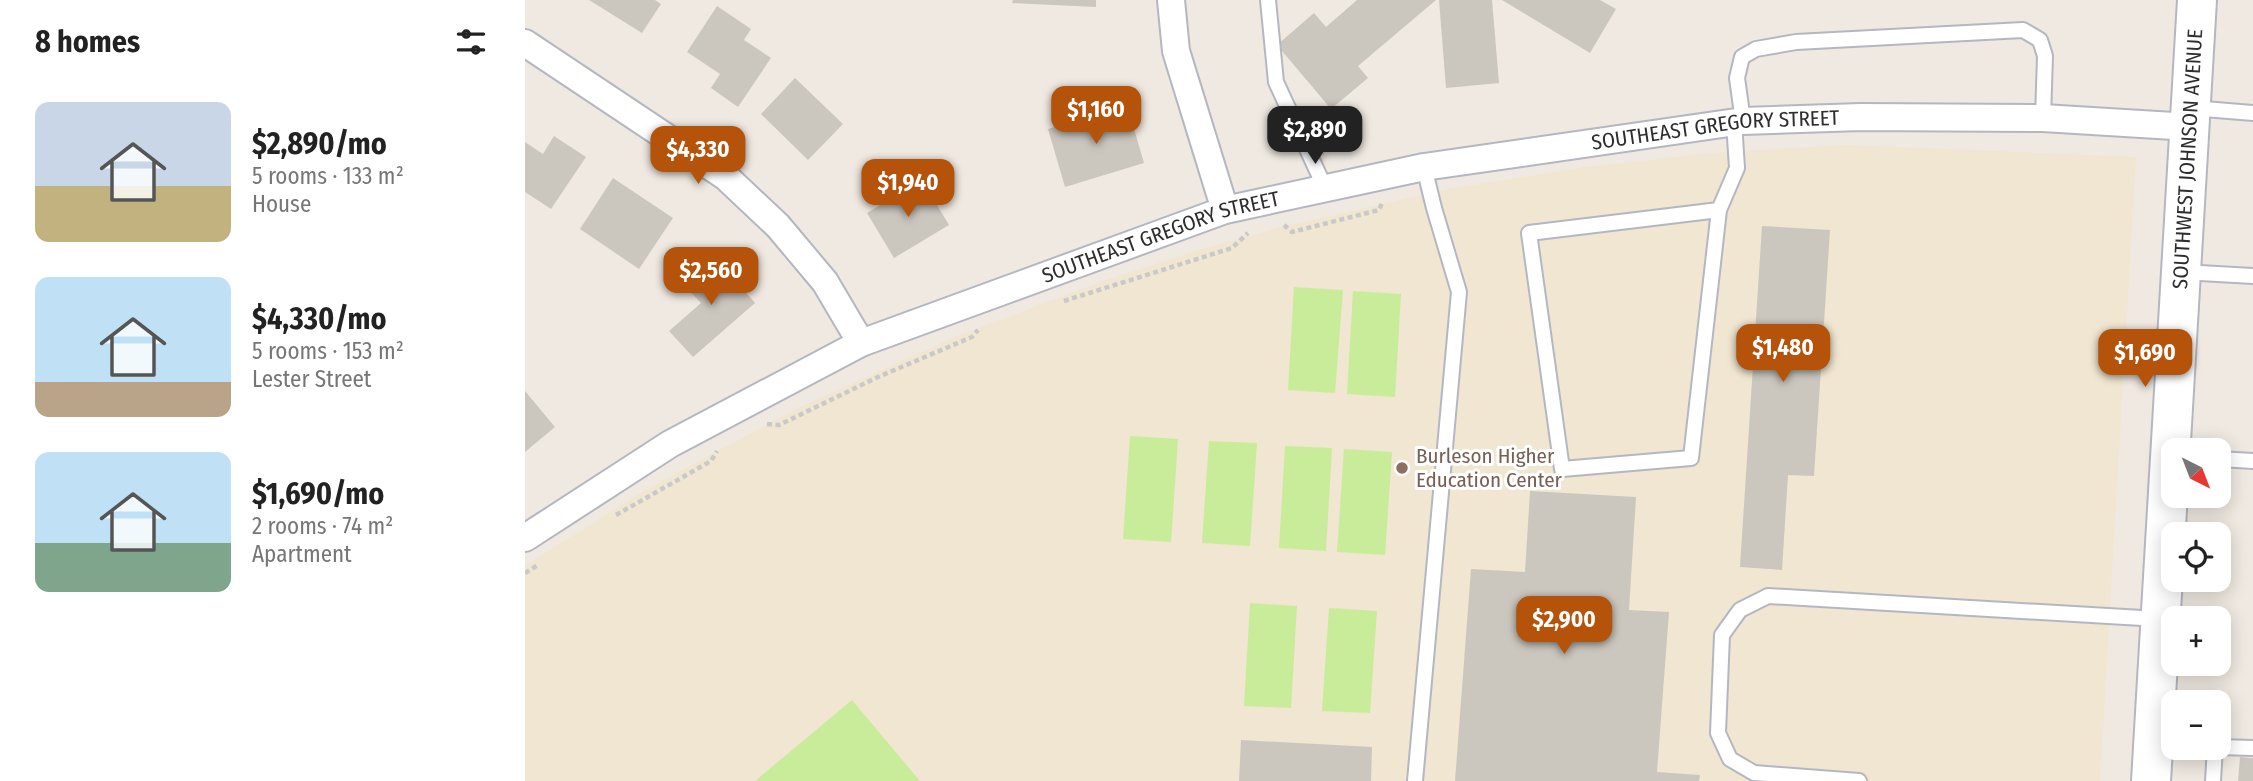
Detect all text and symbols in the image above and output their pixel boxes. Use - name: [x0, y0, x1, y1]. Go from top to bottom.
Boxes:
- icon: filters: [452, 23, 490, 61]
- text: 8 homes: [35, 24, 140, 60]
- street label: SOUTHWEST JOHNSON AVENUE: [2167, 28, 2208, 290]
- pin: $1,160: [1039, 86, 1153, 146]
- text: $1,160: [1067, 95, 1125, 123]
- street label: SOUTHEAST GREGORY STREET: [1590, 105, 1840, 156]
- pin: $2,890: [1258, 106, 1372, 166]
- text: $2,890: [1283, 115, 1347, 143]
- text: $2,890/mo: [252, 126, 387, 162]
- pin: $4,330: [641, 127, 755, 186]
- icon: home: [91, 130, 175, 214]
- text: $4,330: [666, 135, 730, 163]
- pin: $1,940: [851, 160, 965, 219]
- text: 5 rooms · 133 m²: [252, 162, 404, 190]
- text: $1,940: [877, 168, 939, 196]
- street label: SOUTHEAST GREGORY STREET: [1038, 186, 1282, 289]
- text: House: [252, 190, 311, 218]
- pin: $2,560: [654, 247, 768, 307]
- text: $2,560: [679, 256, 743, 284]
- text: $4,330/mo: [252, 301, 386, 337]
- icon: home: [91, 305, 175, 389]
- pin: $1,480: [1726, 324, 1840, 384]
- pin: $1,690: [2088, 330, 2202, 389]
- text: $1,480: [1752, 333, 1814, 361]
- text: 5 rooms · 153 m²: [252, 337, 404, 365]
- text: $1,690: [2114, 338, 2176, 366]
- text: Lester Street: [252, 365, 371, 393]
- north arrow: [2161, 438, 2231, 508]
- map controls: [2161, 438, 2231, 760]
- place label: Burleson Higher Education Center: [1416, 443, 1563, 493]
- marker: Burleson Higher Education Center: [1394, 460, 1410, 476]
- text: $1,690/mo: [252, 476, 384, 512]
- icon: home: [91, 480, 175, 564]
- text: 2 rooms · 74 m²: [252, 512, 393, 540]
- button: locate: [2161, 522, 2231, 592]
- text: Apartment: [252, 540, 352, 568]
- pin: $2,900: [1507, 596, 1621, 656]
- text: $2,900: [1532, 605, 1596, 633]
- button: +: [2161, 606, 2231, 676]
- button: −: [2161, 690, 2231, 760]

